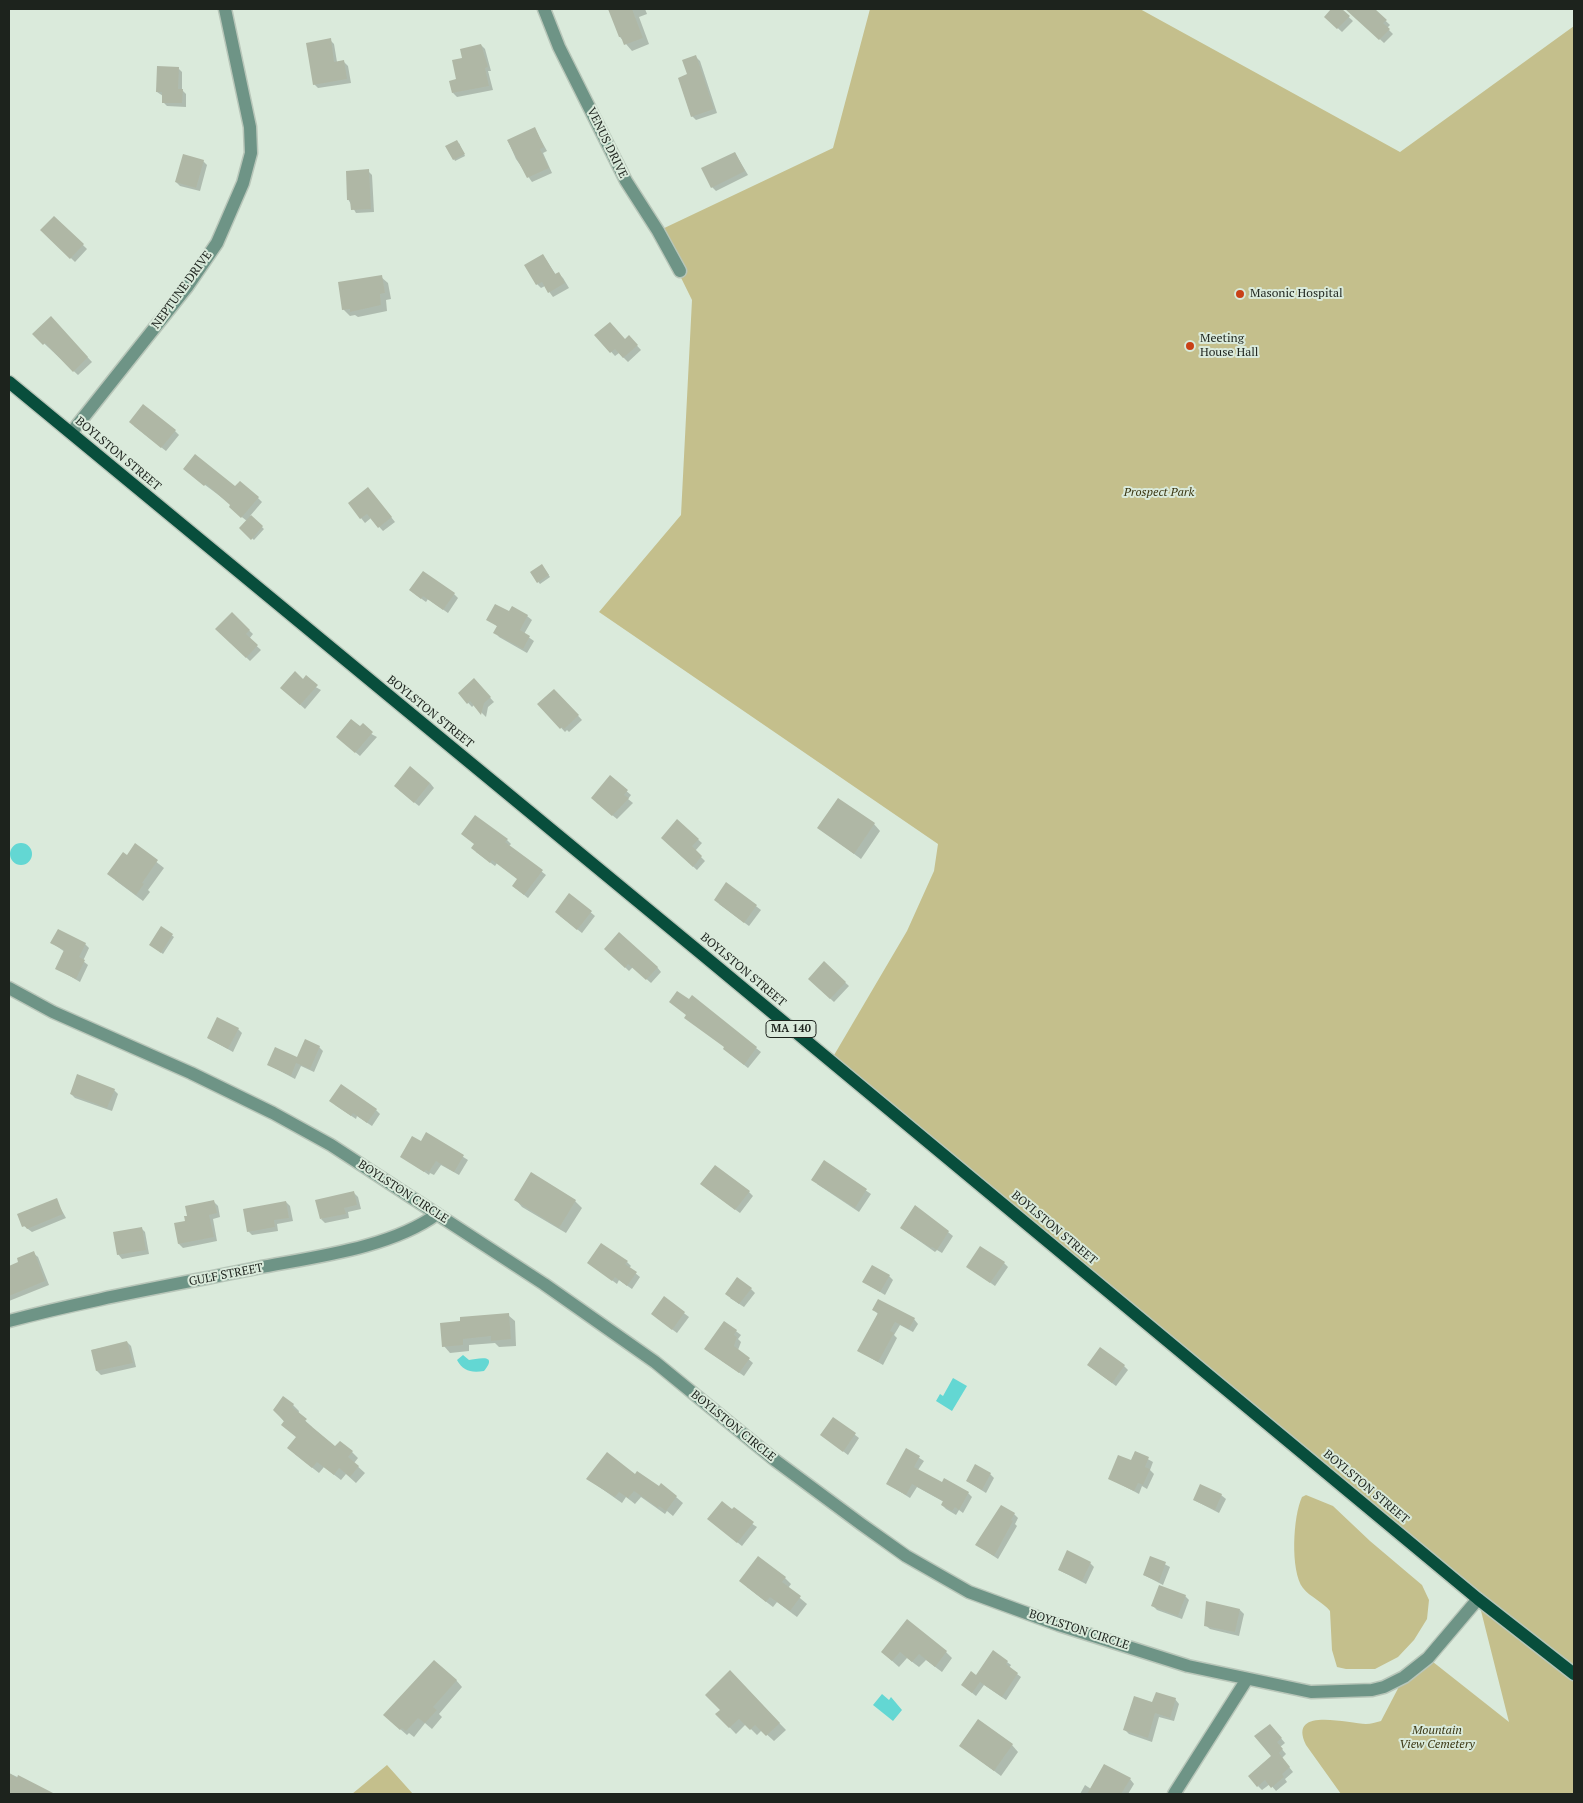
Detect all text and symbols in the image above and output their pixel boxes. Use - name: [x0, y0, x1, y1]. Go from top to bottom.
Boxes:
- street label: VENUS DRIVE: [584, 105, 630, 181]
- street label: NEPTUNE DRIVE: [149, 248, 215, 332]
- place label: Masonic Hospital: [1250, 287, 1343, 301]
- marker: Masonic Hospital: [1234, 288, 1246, 300]
- place label: Meeting House Hall: [1200, 332, 1258, 360]
- marker: Meeting House Hall: [1184, 340, 1196, 352]
- street label: BOYLSTON STREET: [72, 414, 164, 494]
- park label: Prospect Park: [1124, 486, 1194, 500]
- street label: BOYLSTON STREET: [384, 673, 476, 751]
- street label: BOYLSTON STREET: [697, 930, 789, 1010]
- road number: MA 140: [766, 1021, 816, 1038]
- street label: BOYLSTON CIRCLE: [355, 1157, 451, 1227]
- street label: BOYLSTON STREET: [1008, 1188, 1100, 1268]
- street label: GULF STREET: [188, 1261, 264, 1289]
- street label: BOYLSTON CIRCLE: [688, 1387, 778, 1465]
- street label: BOYLSTON STREET: [1320, 1447, 1412, 1527]
- street label: BOYLSTON CIRCLE: [1027, 1607, 1131, 1653]
- park label: Mountain View Cemetery: [1399, 1724, 1475, 1752]

